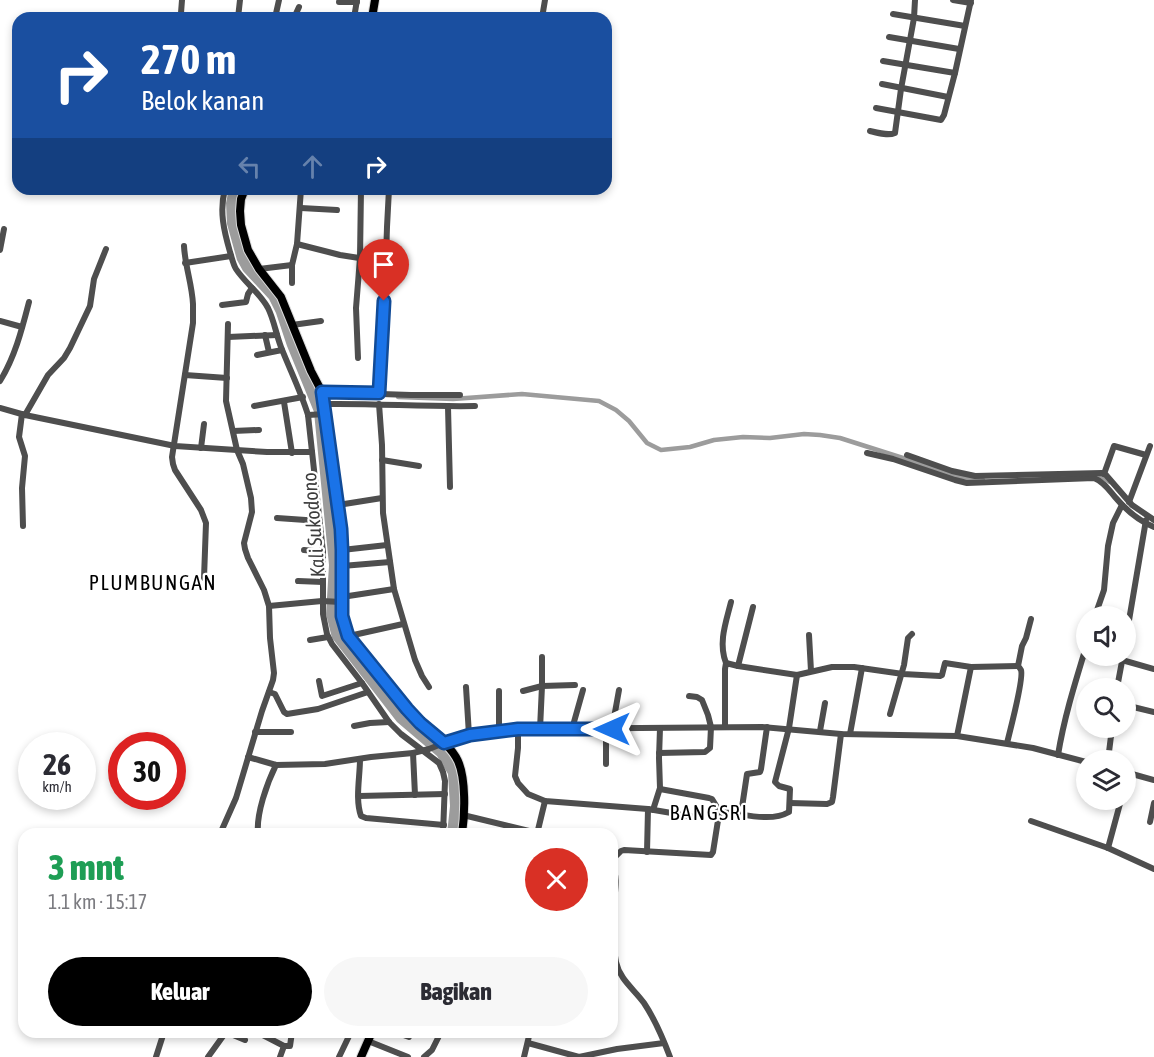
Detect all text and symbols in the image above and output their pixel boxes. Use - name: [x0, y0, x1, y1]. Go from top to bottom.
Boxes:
- text: 270 m: [141, 35, 236, 83]
- icon: right: [42, 36, 120, 114]
- text: Belok kanan: [141, 85, 264, 116]
- icon: left: [233, 150, 266, 183]
- icon: ahead: [296, 150, 329, 183]
- icon: right: [359, 150, 392, 183]
- pin: [358, 239, 409, 301]
- icon: arrive: [367, 248, 400, 281]
- water label: Kali Sukodono: [297, 472, 329, 578]
- district label: PLUMBUNGAN: [89, 570, 217, 594]
- map controls: [1076, 606, 1136, 810]
- button: sound: [1076, 606, 1136, 666]
- button: search: [1076, 678, 1136, 738]
- position arrow: [580, 697, 644, 761]
- speed limit sign: 30: [108, 732, 186, 810]
- text: 26: [43, 747, 71, 781]
- button: layers: [1076, 750, 1136, 810]
- text: km/h: [42, 778, 72, 795]
- district label: BANGSRI: [670, 800, 748, 824]
- text: 3 mnt: [48, 846, 124, 888]
- button: close: [525, 848, 588, 911]
- text: 1.1 km · 15:17: [48, 890, 147, 913]
- button: Keluar: [48, 957, 312, 1026]
- button: Bagikan: [324, 957, 588, 1026]

